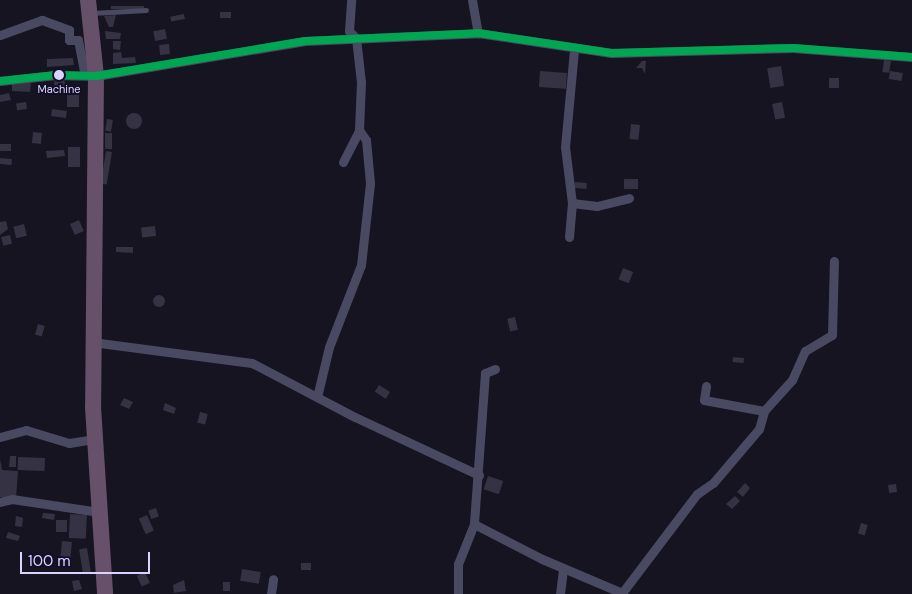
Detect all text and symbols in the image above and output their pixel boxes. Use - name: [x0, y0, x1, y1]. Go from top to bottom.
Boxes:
- marker: Machine: [54, 70, 64, 80]
- place label: Machine: [37, 82, 81, 96]
- scale bar: [22, 542, 152, 574]
- text: 100 m: [28, 551, 71, 571]

